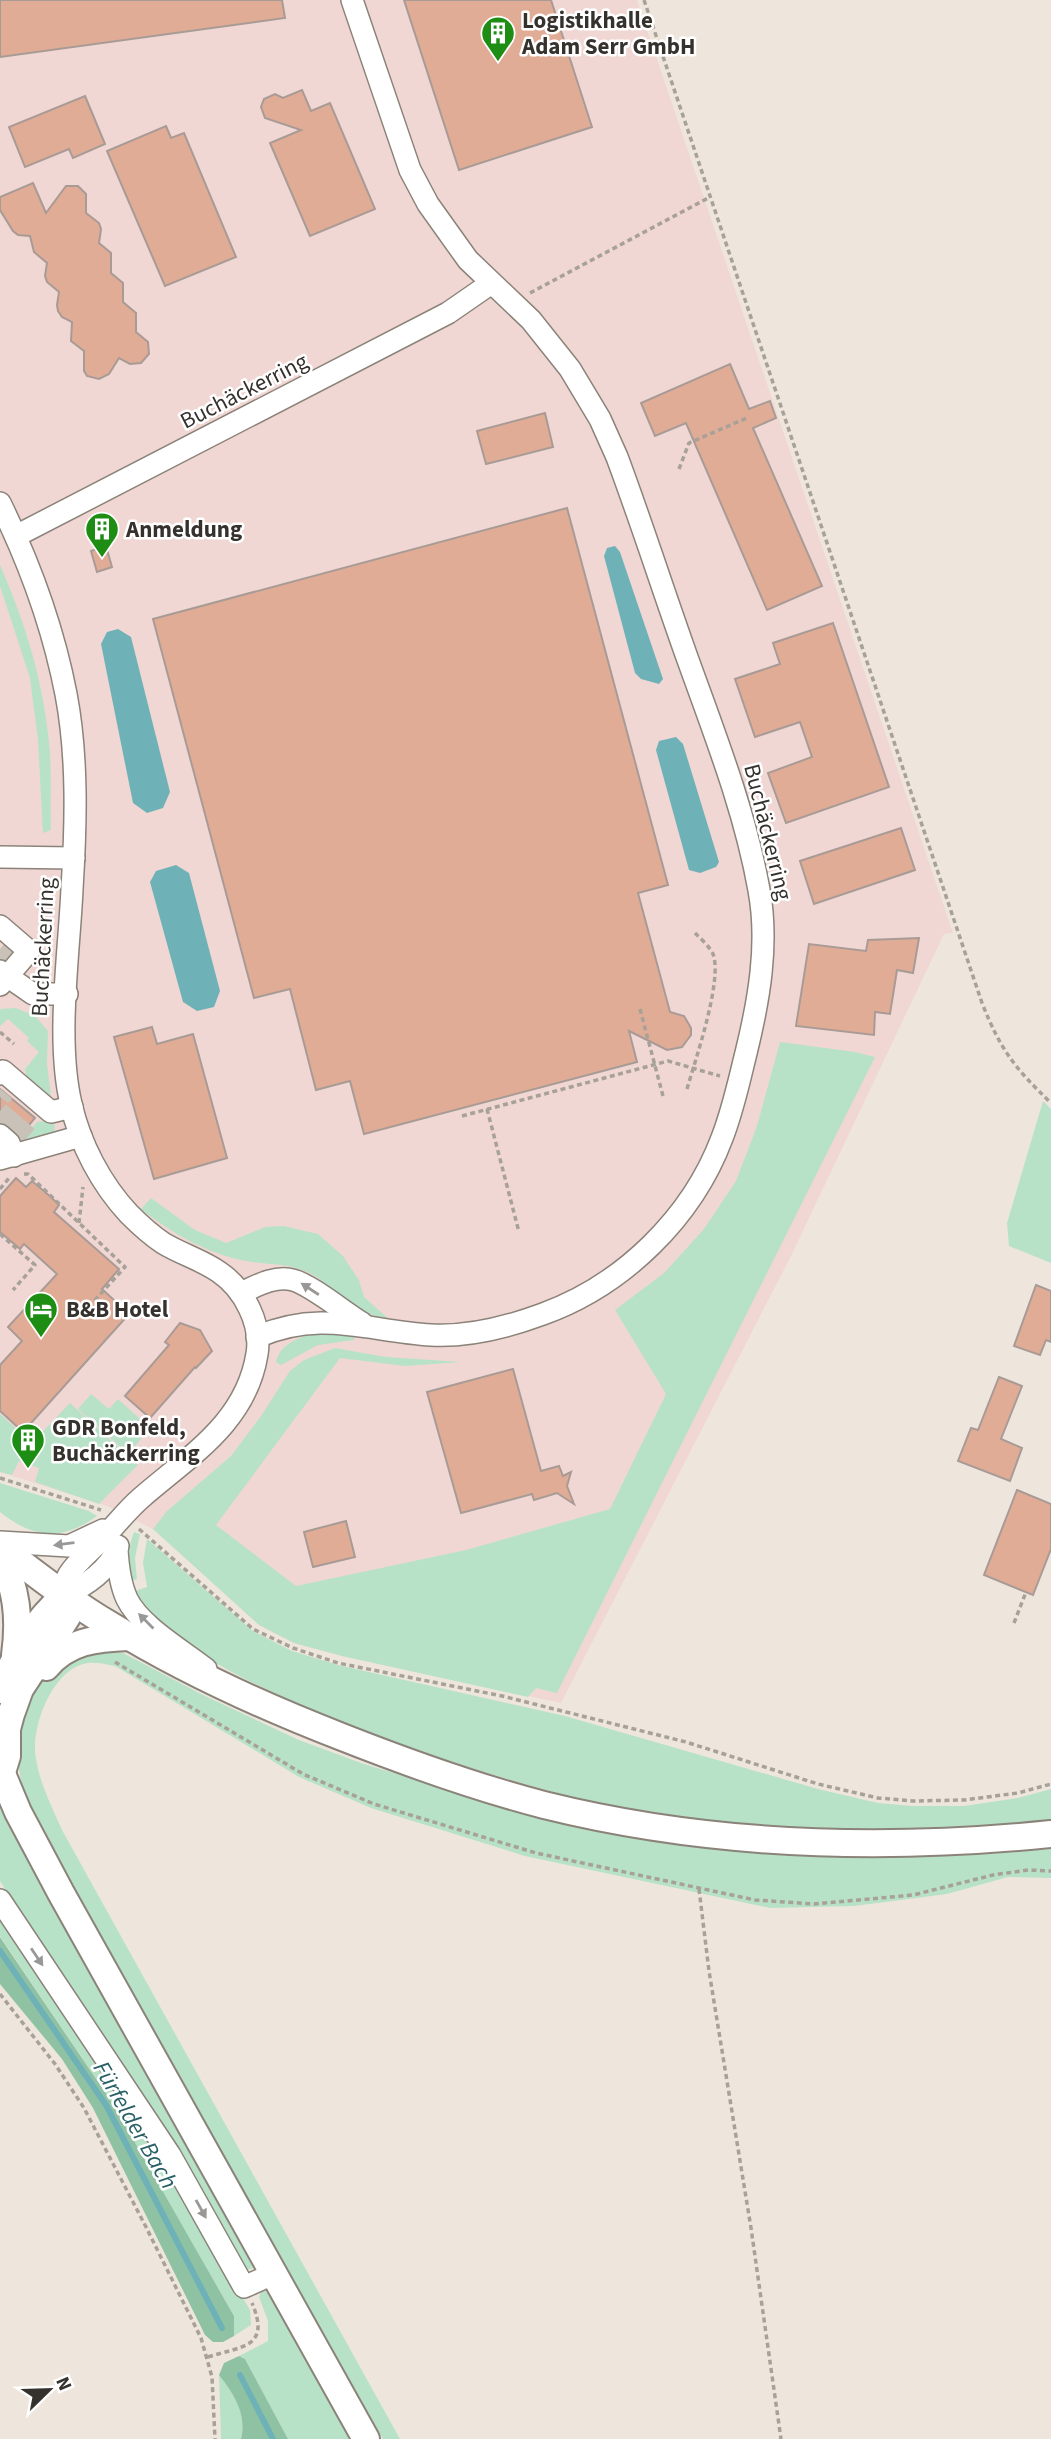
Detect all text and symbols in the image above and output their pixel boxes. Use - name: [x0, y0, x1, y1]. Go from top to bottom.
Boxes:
- place label: Logistikhalle Adam Serr GmbH: [521, 4, 695, 63]
- building icon: Logistikhalle Adam Serr GmbH: [479, 14, 517, 63]
- street label: Buchäckerring: [174, 344, 314, 437]
- building icon: Anmeldung: [83, 510, 121, 559]
- place label: Anmeldung: [125, 513, 242, 546]
- street label: Buchäckerring: [735, 760, 801, 904]
- street label: Buchäckerring: [23, 876, 63, 1017]
- one-way arrow: [300, 1283, 320, 1296]
- hotel icon: B&B Hotel: [22, 1290, 60, 1339]
- place label: B&B Hotel: [66, 1293, 169, 1326]
- place label: GDR Bonfeld, Buchäckerring: [52, 1411, 200, 1470]
- building icon: GDR Bonfeld, Buchäckerring: [9, 1421, 47, 1470]
- one-way arrow: [53, 1539, 75, 1550]
- one-way arrow: [138, 1613, 154, 1630]
- one-way arrow: [31, 1947, 44, 1966]
- water label: Fürfelder Bach: [84, 2054, 186, 2196]
- one-way arrow: [195, 2200, 207, 2219]
- north arrow: [14, 2355, 84, 2425]
- text: N: [48, 2373, 78, 2395]

